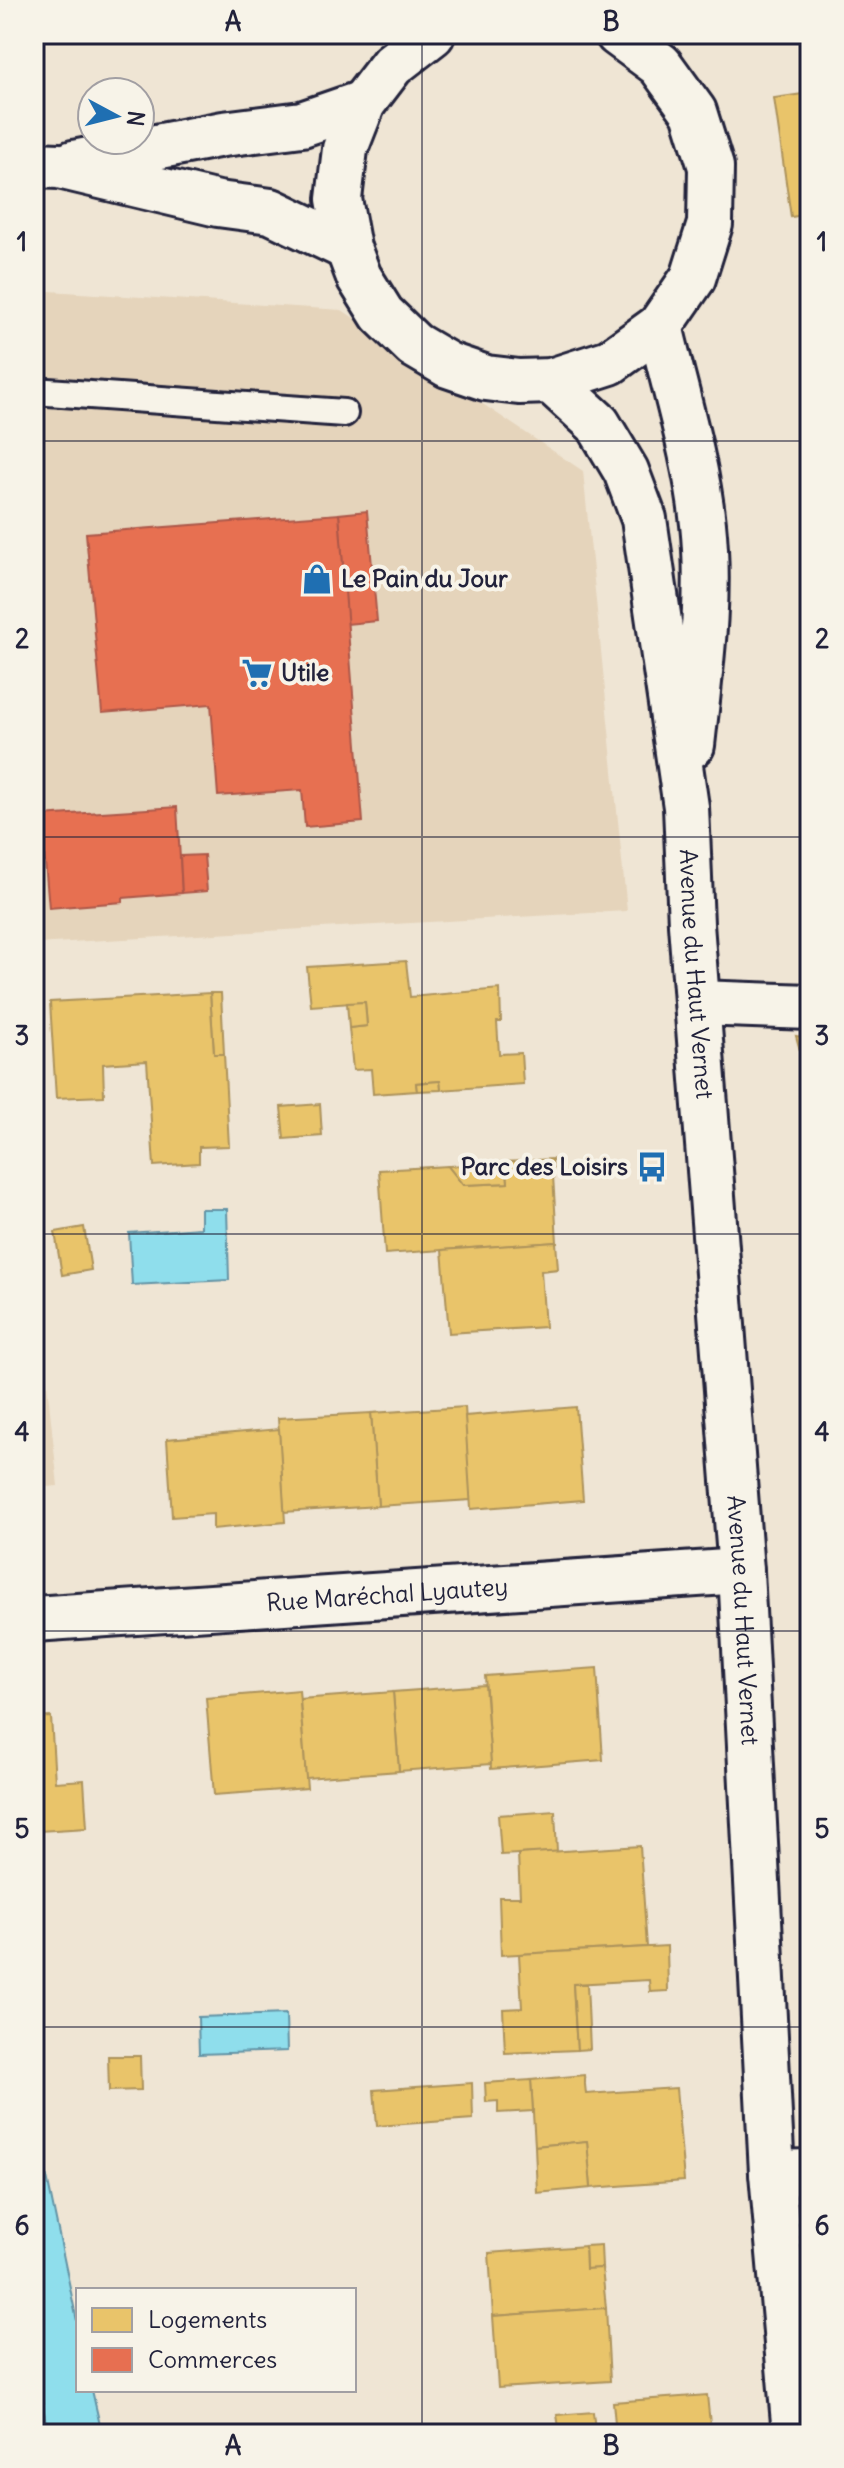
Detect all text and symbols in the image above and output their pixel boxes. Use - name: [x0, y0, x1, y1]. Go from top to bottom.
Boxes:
- text: A: [225, 5, 242, 38]
- text: B: [602, 5, 620, 38]
- north arrow: [76, 76, 156, 156]
- text: N: [121, 109, 151, 128]
- text: 1: [17, 225, 27, 258]
- text: 1: [817, 225, 827, 258]
- shop icon: Le Pain du Jour: [300, 562, 334, 596]
- place label: Le Pain du Jour: [341, 563, 508, 593]
- text: 2: [15, 622, 29, 655]
- text: 2: [815, 622, 829, 655]
- supermarket icon: Utile: [240, 656, 274, 690]
- place label: Utile: [281, 657, 329, 687]
- street label: Avenue du Haut Vernet: [674, 848, 720, 1100]
- text: 3: [15, 1019, 29, 1052]
- text: 3: [815, 1019, 829, 1052]
- bus stop icon: Parc des Loisirs: [635, 1150, 669, 1184]
- place label: Parc des Loisirs: [461, 1151, 628, 1181]
- text: 4: [14, 1415, 30, 1448]
- text: 4: [814, 1415, 830, 1448]
- street label: Avenue du Haut Vernet: [721, 1494, 766, 1746]
- street label: Rue Maréchal Lyautey: [265, 1571, 509, 1617]
- text: 5: [15, 1812, 30, 1845]
- text: 5: [815, 1812, 830, 1845]
- text: 6: [14, 2209, 30, 2242]
- text: 6: [814, 2209, 830, 2242]
- legend: [76, 2288, 356, 2392]
- text: Logements: [148, 2304, 267, 2334]
- text: Commerces: [148, 2344, 277, 2374]
- text: A: [225, 2429, 242, 2462]
- text: B: [602, 2429, 620, 2462]

